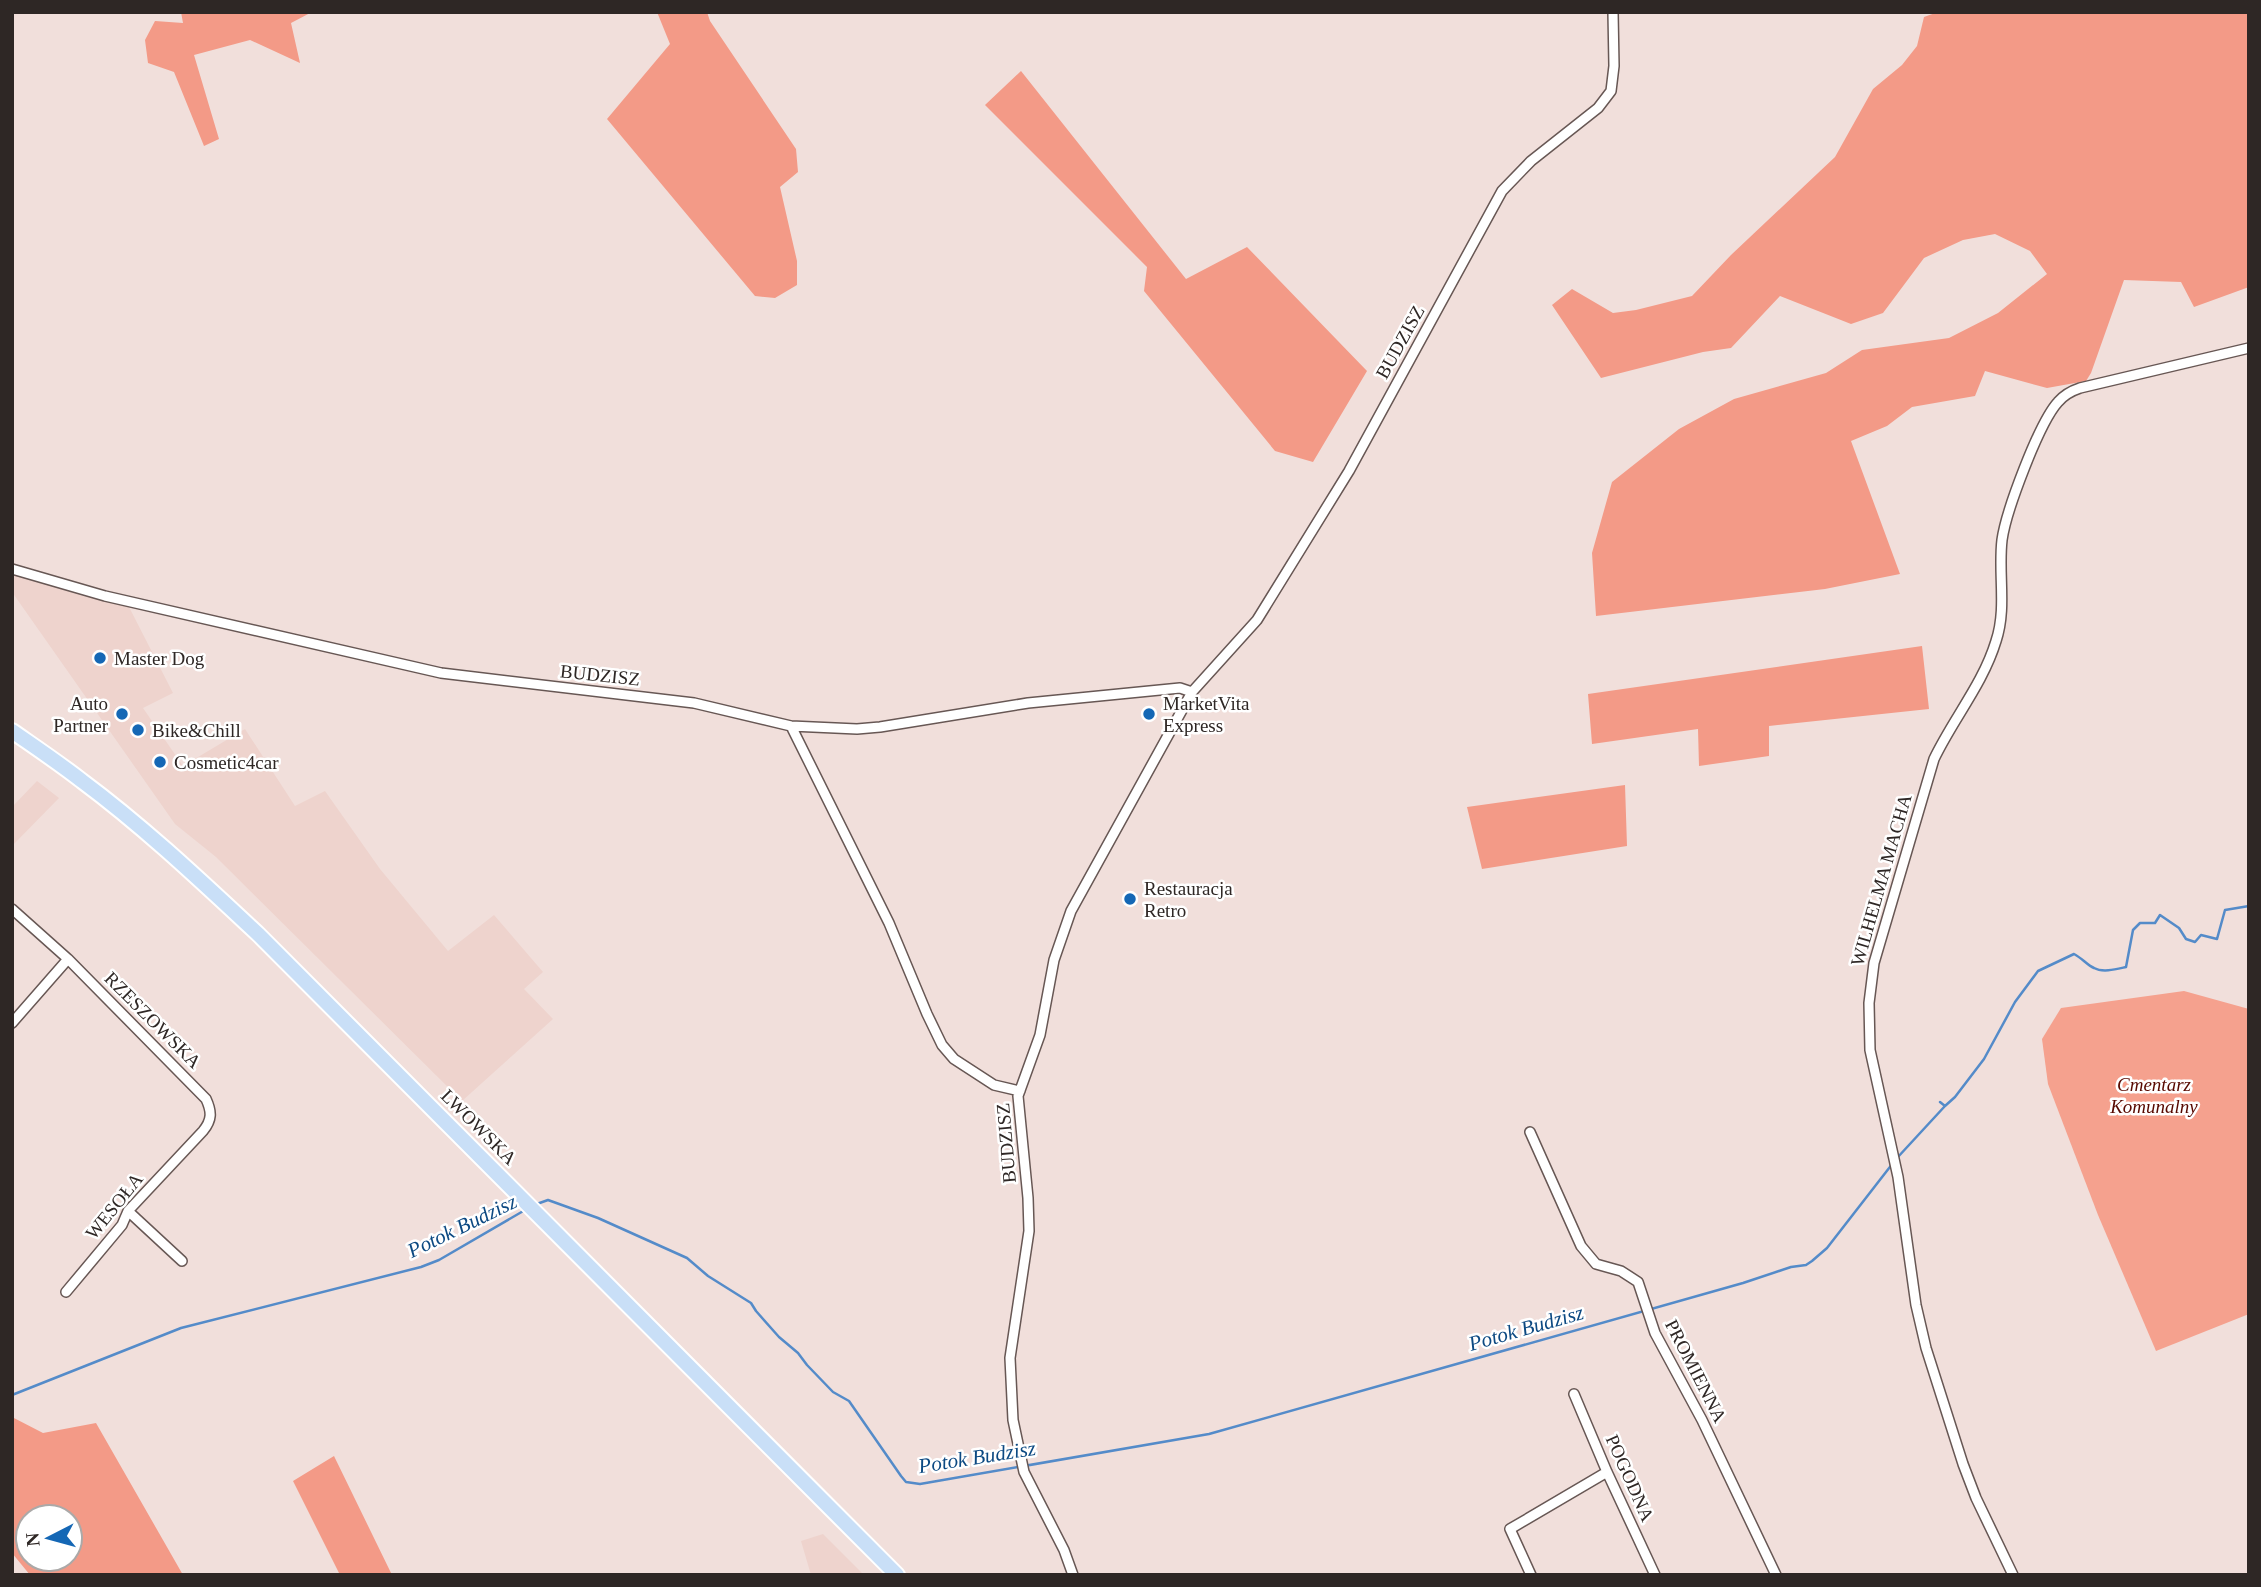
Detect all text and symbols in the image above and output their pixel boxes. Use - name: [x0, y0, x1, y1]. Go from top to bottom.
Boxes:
- street label: BUDZISZ: [1371, 302, 1429, 382]
- place label: Master Dog: [114, 648, 205, 669]
- marker: Master Dog: [92, 650, 108, 666]
- street label: BUDZISZ: [559, 660, 641, 690]
- place label: Auto Partner: [53, 693, 109, 736]
- place label: MarketVita Express: [1163, 693, 1250, 736]
- marker: Auto Partner: [114, 706, 130, 722]
- marker: MarketVita Express: [1141, 706, 1157, 722]
- place label: Bike&Chill: [152, 720, 241, 741]
- marker: Bike&Chill: [130, 722, 146, 738]
- place label: Cosmetic4car: [174, 752, 279, 773]
- marker: Cosmetic4car: [152, 754, 168, 770]
- street label: WILHELMA MACHA: [1846, 791, 1916, 968]
- place label: Restauracja Retro: [1144, 878, 1233, 921]
- marker: Restauracja Retro: [1122, 891, 1138, 907]
- street label: RZESZOWSKA: [100, 967, 206, 1073]
- park label: Cmentarz Komunalny: [2109, 1074, 2198, 1117]
- street label: LWOWSKA: [437, 1085, 521, 1169]
- street label: BUDZISZ: [992, 1102, 1020, 1184]
- street label: WESOŁA: [81, 1168, 147, 1243]
- water label: Potok Budzisz: [403, 1189, 520, 1263]
- water label: Potok Budzisz: [1465, 1300, 1586, 1356]
- street label: PROMIENNA: [1661, 1316, 1731, 1426]
- street label: POGODNA: [1602, 1431, 1659, 1525]
- water label: Potok Budzisz: [916, 1436, 1037, 1478]
- north arrow: [14, 1503, 84, 1573]
- text: N: [21, 1532, 44, 1548]

